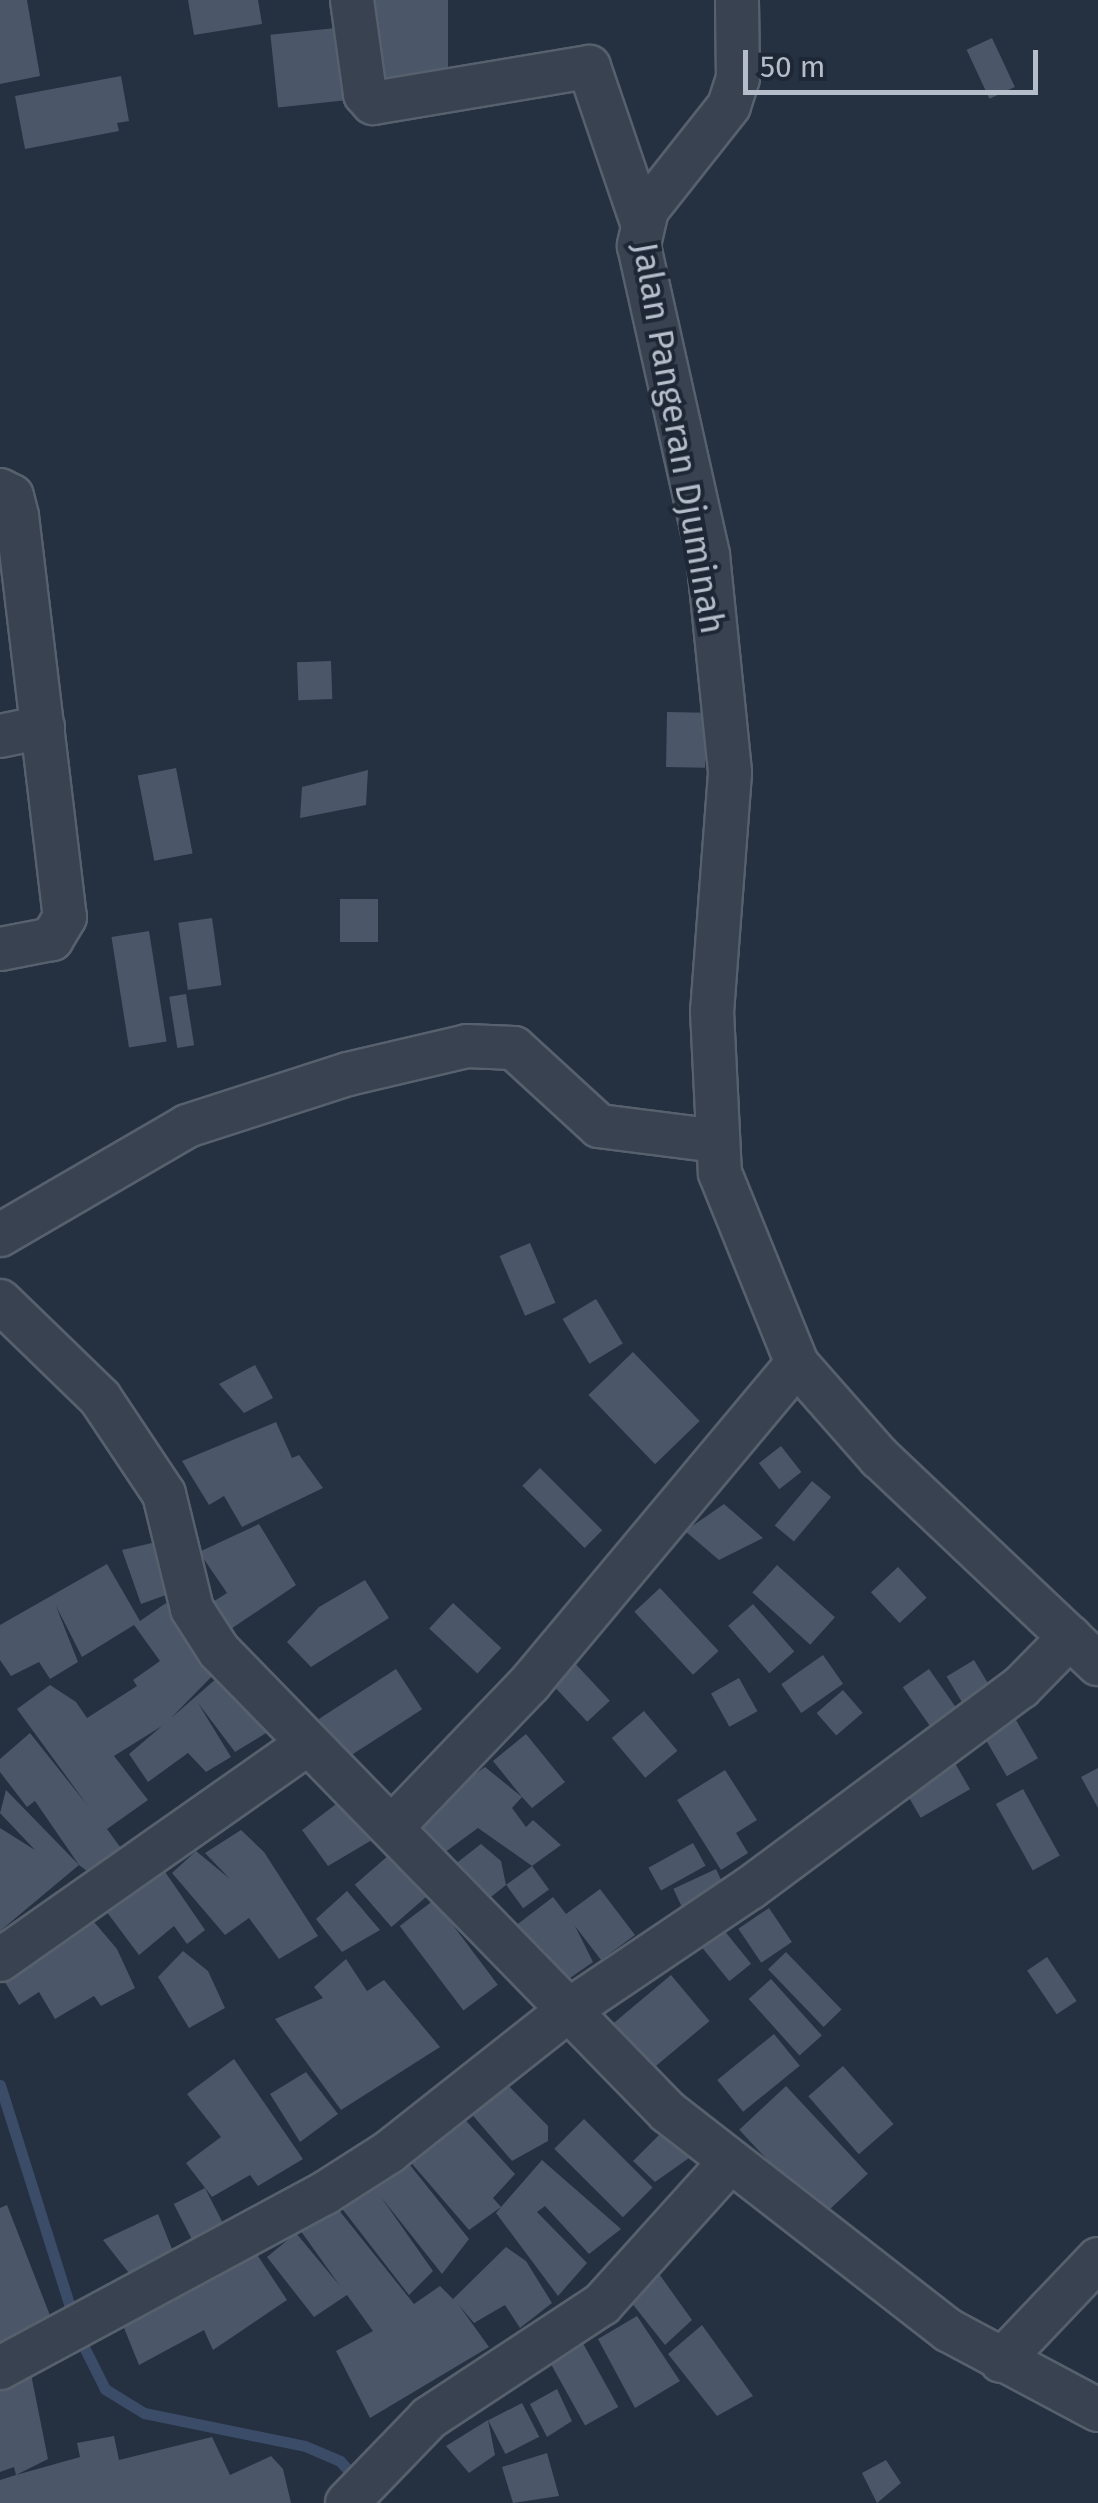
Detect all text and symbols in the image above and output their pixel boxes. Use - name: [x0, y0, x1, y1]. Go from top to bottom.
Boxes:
- scale bar: [748, 30, 1043, 92]
- text: 50 m: [760, 49, 825, 85]
- street label: Jalan Pangeran Djuminah: [624, 239, 734, 637]

